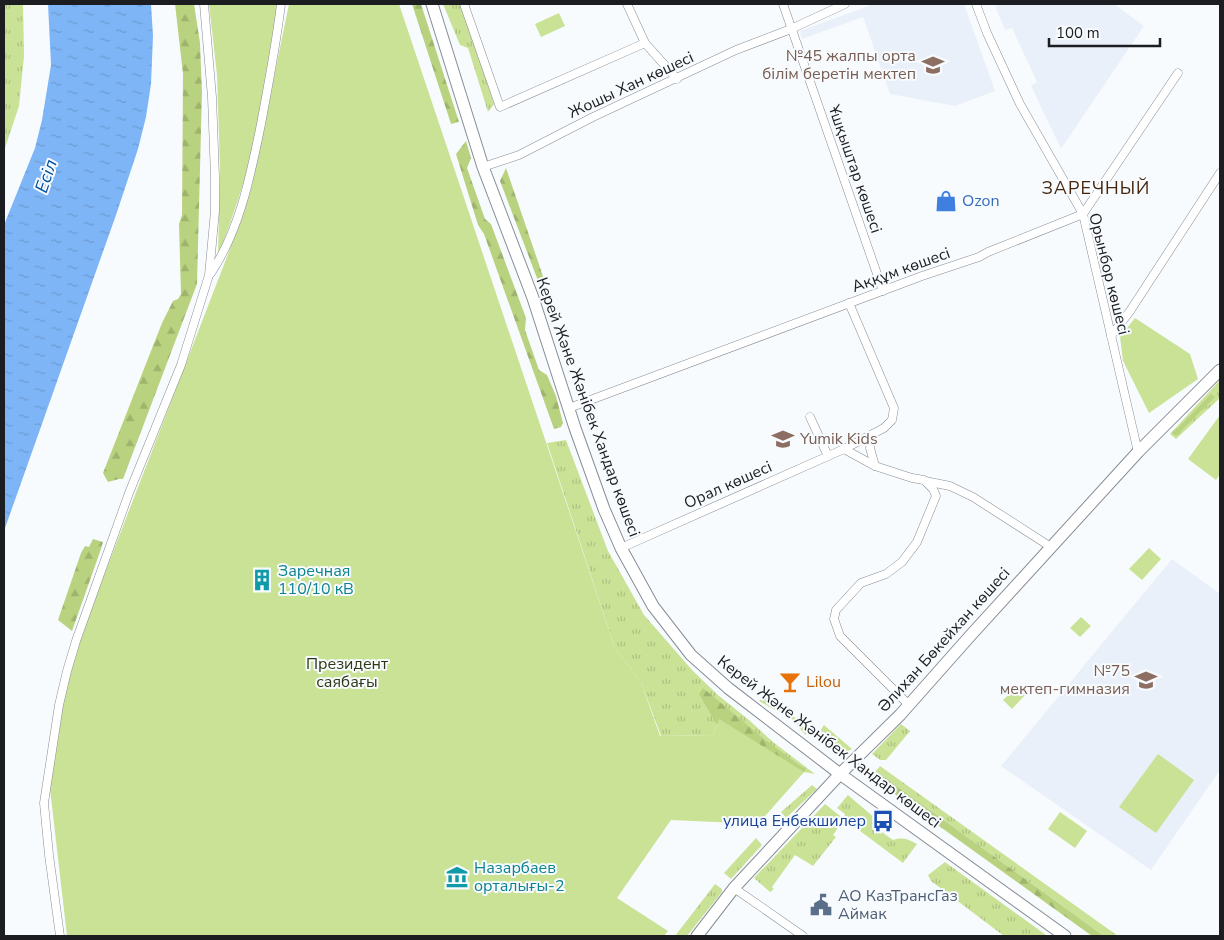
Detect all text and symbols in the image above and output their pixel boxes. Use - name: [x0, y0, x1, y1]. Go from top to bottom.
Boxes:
- scale bar: [1049, 15, 1160, 47]
- text: 100 m: [1056, 23, 1100, 43]
- place label: №45 жалпы орта білім беретін мектеп: [762, 45, 916, 85]
- street label: Жошы Хан көшесі: [565, 46, 697, 124]
- school or university icon: №45 жалпы орта білім беретін мектеп: [920, 52, 946, 78]
- street label: Ұшқыштар көшесі: [822, 101, 887, 236]
- water label: Есіл: [29, 156, 63, 196]
- district label: ЗАРЕЧНЫЙ: [1042, 176, 1150, 200]
- shop icon: Ozon: [933, 188, 959, 214]
- place label: Ozon: [962, 190, 1000, 212]
- street label: Орынбор көшесі: [1083, 211, 1135, 337]
- street label: Аққұм көшесі: [849, 242, 953, 298]
- street label: Керей Және Жәнібек Хандар көшесі: [531, 274, 645, 540]
- school or university icon: Yumik Kids: [770, 426, 796, 452]
- place label: Yumik Kids: [799, 428, 878, 450]
- street label: Орал көшесі: [681, 456, 775, 514]
- place label: Заречная 110/10 кВ: [278, 560, 354, 600]
- street label: Әлихан Бөкейхан көшесі: [873, 563, 1015, 717]
- building icon: Заречная 110/10 кВ: [249, 567, 275, 593]
- street label: Керей Және Жәнібек Хандар көшесі: [713, 651, 945, 833]
- park label: Президент саябағы: [306, 653, 389, 693]
- place label: №75 мектеп-гимназия: [1000, 660, 1130, 700]
- school or university icon: №75 мектеп-гимназия: [1133, 667, 1159, 693]
- bar icon: Lilou: [777, 669, 803, 695]
- place label: Lilou: [806, 671, 841, 693]
- bus stop icon: улица Енбекшилер: [870, 808, 896, 834]
- place label: улица Енбекшилер: [723, 810, 866, 832]
- place label: Назарбаев орталығы-2: [474, 857, 564, 897]
- museum icon: Назарбаев орталығы-2: [444, 864, 470, 890]
- place label: АО КазТрансГаз Аймак: [838, 885, 958, 925]
- public building icon: АО КазТрансГаз Аймак: [808, 892, 834, 918]

